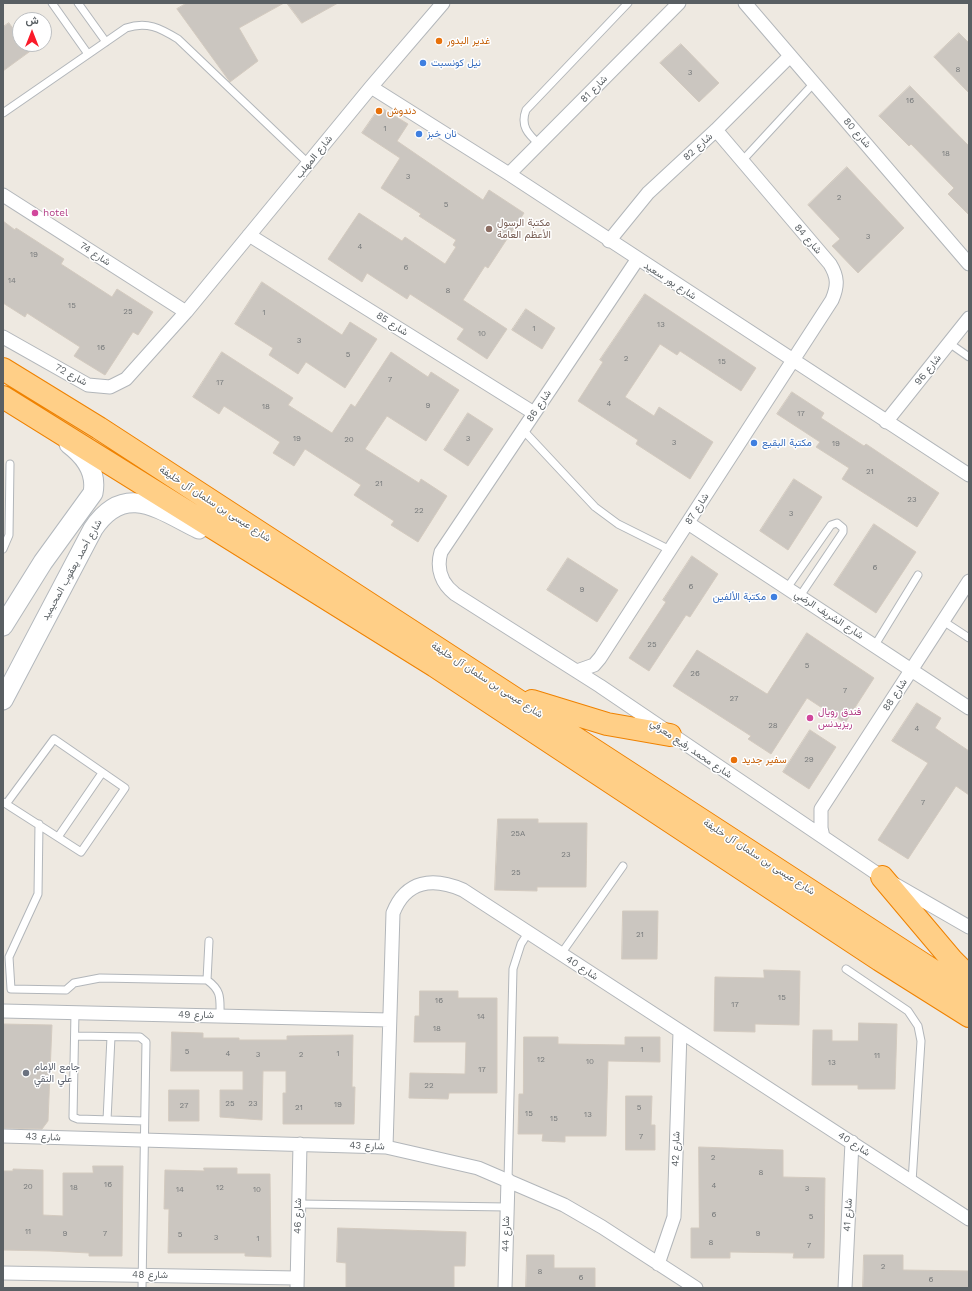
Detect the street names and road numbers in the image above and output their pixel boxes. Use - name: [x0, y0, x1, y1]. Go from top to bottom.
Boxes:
- street label: شارع 81: [578, 73, 610, 105]
- street label: شارع 80: [841, 116, 873, 150]
- street label: شارع 82: [681, 131, 715, 163]
- street label: شارع المهلب: [293, 133, 335, 181]
- street label: شارع 84: [792, 222, 824, 256]
- street label: شارع 74: [77, 240, 113, 268]
- street label: شارع بور سعيد: [641, 260, 699, 302]
- street label: شارع 85: [374, 310, 410, 338]
- street label: شارع 96: [912, 352, 944, 388]
- street label: شارع 72: [53, 361, 89, 389]
- street label: شارع 86: [524, 388, 554, 424]
- street label: شارع عيسى بن سلمان آل خليفة: [157, 463, 273, 545]
- street label: شارع 87: [682, 491, 712, 527]
- street label: شارع أحمد يعقوب المحيميد: [39, 517, 105, 623]
- street label: شارع الشريف الرضي: [792, 588, 866, 642]
- street label: شارع عيسى بن سلمان آل خليفة: [429, 639, 545, 721]
- street label: شارع 88: [880, 677, 910, 713]
- street label: شارع محمد رفيع معرفي: [648, 717, 734, 781]
- street label: شارع عيسى بن سلمان آل خليفة: [701, 816, 817, 898]
- street label: شارع 40: [564, 953, 600, 983]
- street label: شارع 49: [178, 1009, 214, 1021]
- street label: شارع 40: [836, 1129, 872, 1159]
- street label: شارع 43: [25, 1130, 61, 1144]
- street label: شارع 42: [669, 1131, 683, 1167]
- street label: شارع 43: [349, 1139, 385, 1153]
- street label: شارع 46: [292, 1198, 304, 1234]
- street label: شارع 41: [841, 1198, 855, 1232]
- street label: شارع 44: [500, 1216, 512, 1252]
- street label: شارع 48: [132, 1269, 168, 1281]

